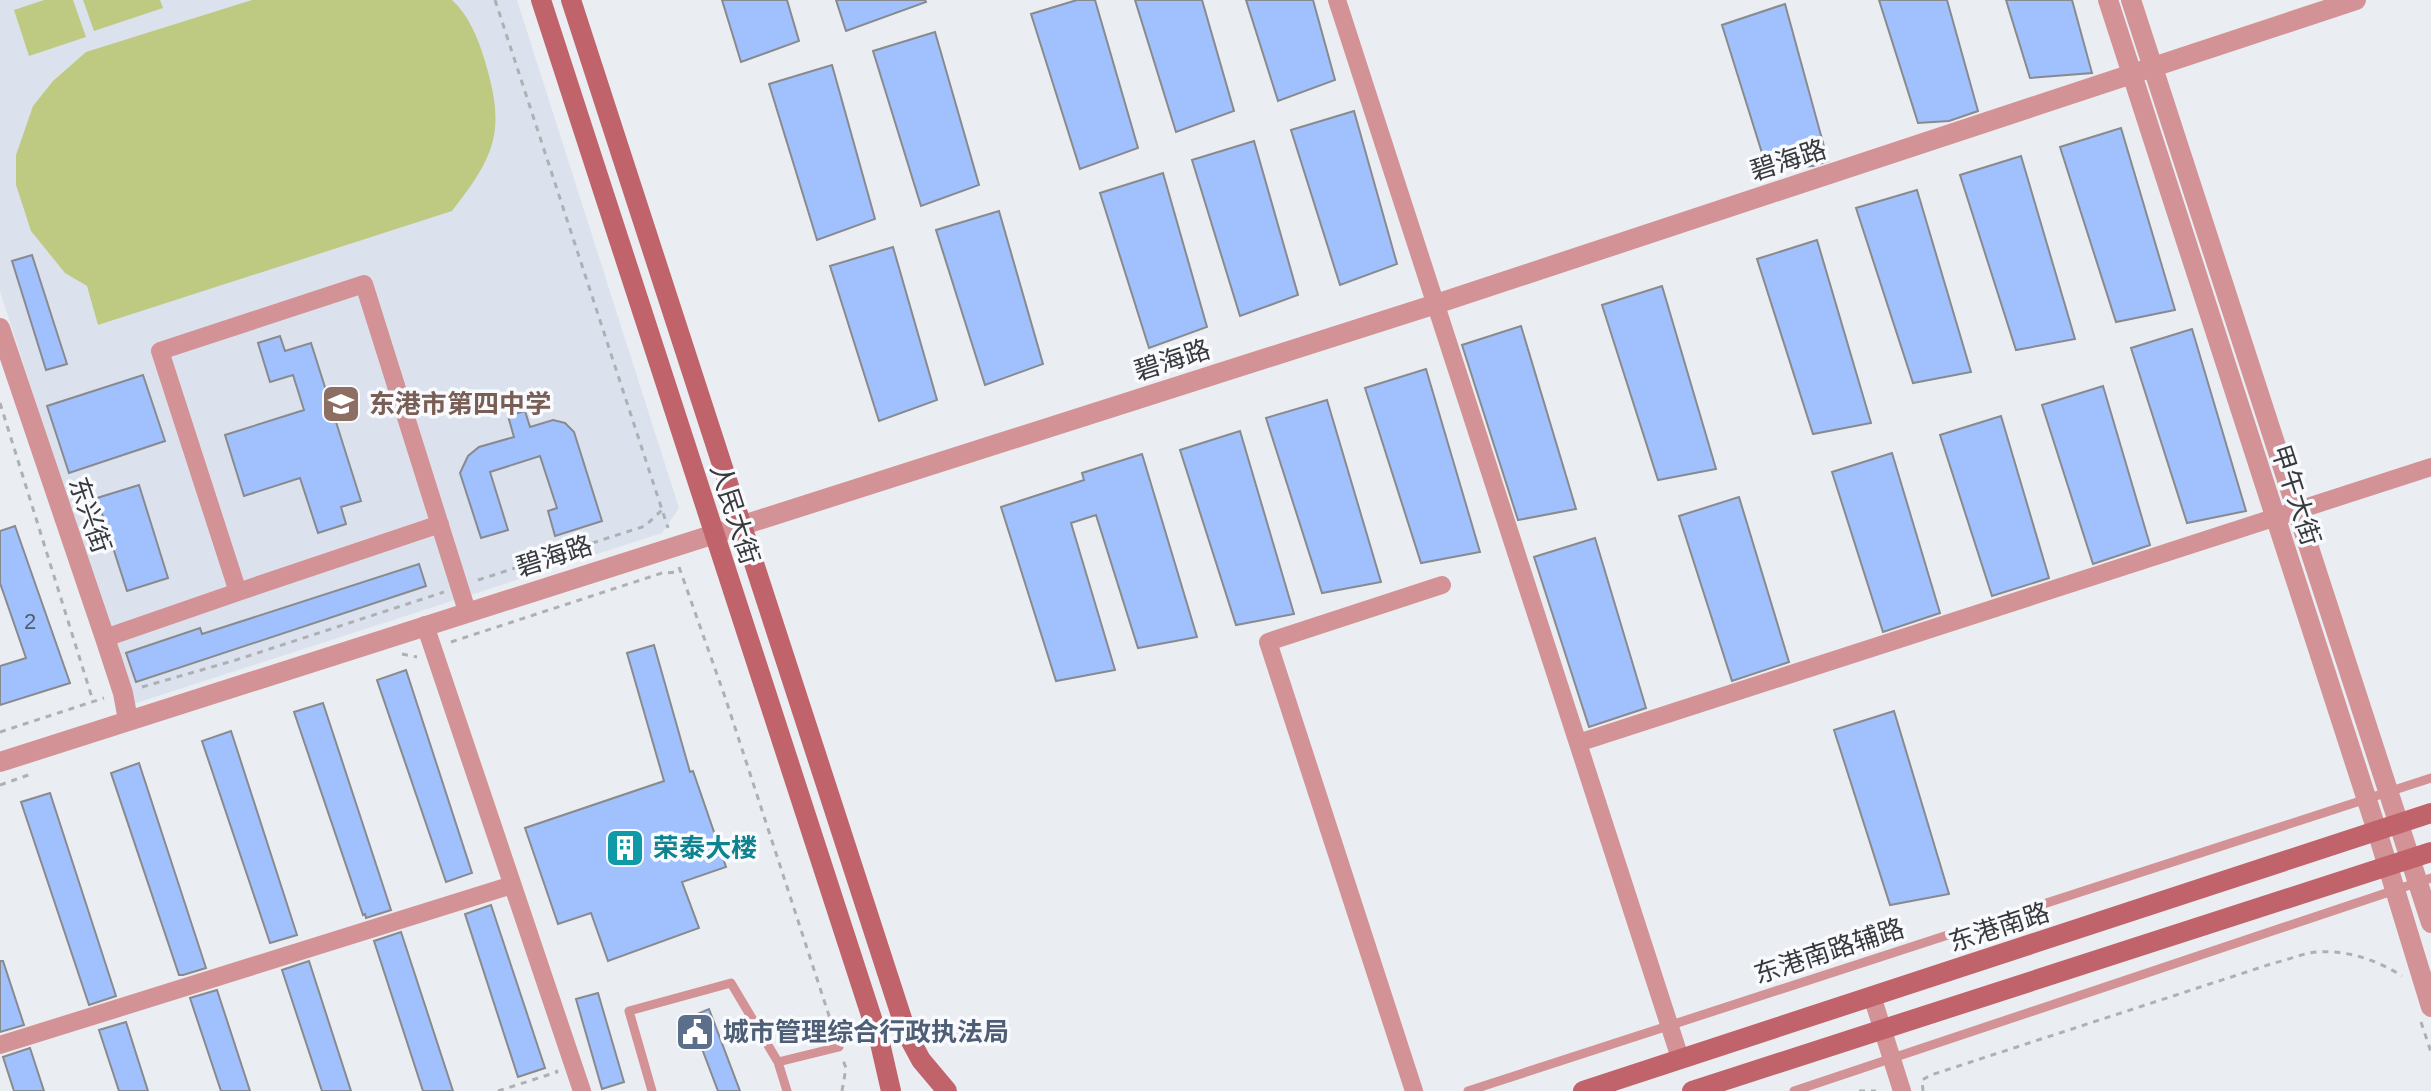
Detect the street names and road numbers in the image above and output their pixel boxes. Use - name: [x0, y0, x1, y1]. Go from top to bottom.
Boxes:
- street label: 碧海路: [1746, 134, 1830, 186]
- street label: 碧海路: [1130, 334, 1214, 386]
- street label: 甲午大街: [2266, 441, 2326, 549]
- street label: 人民大街: [705, 460, 765, 568]
- street label: 东兴街: [63, 473, 117, 557]
- street label: 碧海路: [512, 530, 596, 582]
- street label: 东港南路: [1945, 897, 2053, 957]
- street label: 东港南路辅路: [1750, 913, 1908, 989]

